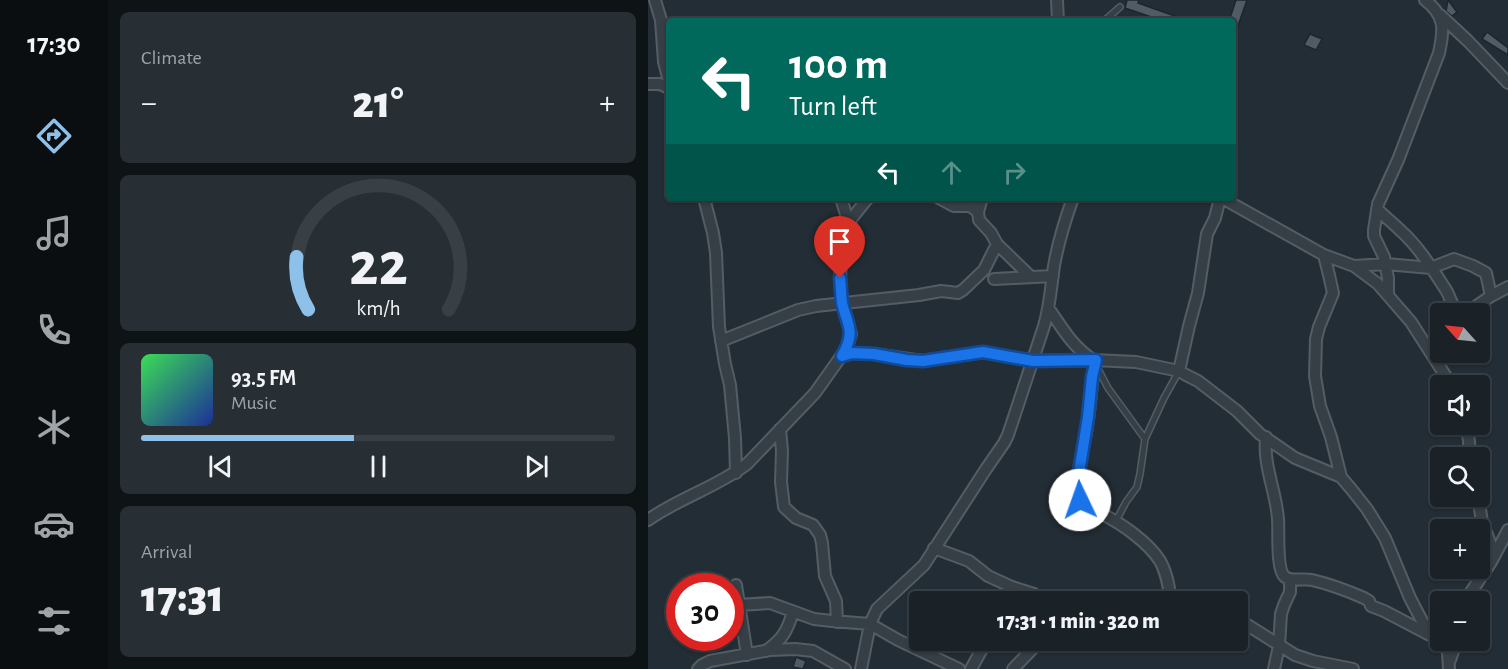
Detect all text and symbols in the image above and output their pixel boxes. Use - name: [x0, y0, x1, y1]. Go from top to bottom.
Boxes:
- text: 17:30: [27, 30, 81, 57]
- icon: left: [690, 42, 768, 120]
- text: 100 m: [789, 44, 888, 86]
- text: Climate: [141, 48, 202, 68]
- text: 21°: [352, 81, 404, 126]
- text: −: [141, 87, 157, 120]
- text: +: [599, 87, 615, 120]
- text: Turn left: [789, 93, 877, 120]
- icon: directions: [33, 115, 75, 157]
- icon: left: [872, 156, 905, 189]
- icon: ahead: [935, 156, 968, 189]
- icon: right: [998, 156, 1031, 189]
- icon: music: [33, 212, 75, 254]
- pin: [814, 216, 865, 278]
- icon: arrive: [823, 225, 856, 258]
- text: 22: [349, 234, 407, 296]
- text: km/h: [356, 298, 400, 319]
- north arrow: [1430, 303, 1490, 363]
- map controls: [1430, 303, 1490, 651]
- icon: phone: [33, 309, 75, 351]
- text: 93.5 FM: [231, 367, 296, 389]
- button: sound: [1430, 375, 1490, 435]
- text: Music: [231, 393, 277, 413]
- icon: climate: [33, 406, 75, 448]
- button: search: [1430, 447, 1490, 507]
- icon: previous: [204, 450, 237, 483]
- icon: pause: [362, 450, 395, 483]
- icon: next: [520, 450, 553, 483]
- position arrow: [1048, 468, 1112, 532]
- icon: car: [33, 503, 75, 545]
- button: +: [1430, 519, 1490, 579]
- text: Arrival: [141, 542, 192, 562]
- speed limit sign: 30: [666, 573, 744, 651]
- text: 17:31: [141, 575, 224, 620]
- button: −: [1430, 591, 1490, 651]
- icon: filters: [33, 600, 75, 642]
- text: 17:31 · 1 min · 320 m: [997, 610, 1160, 632]

